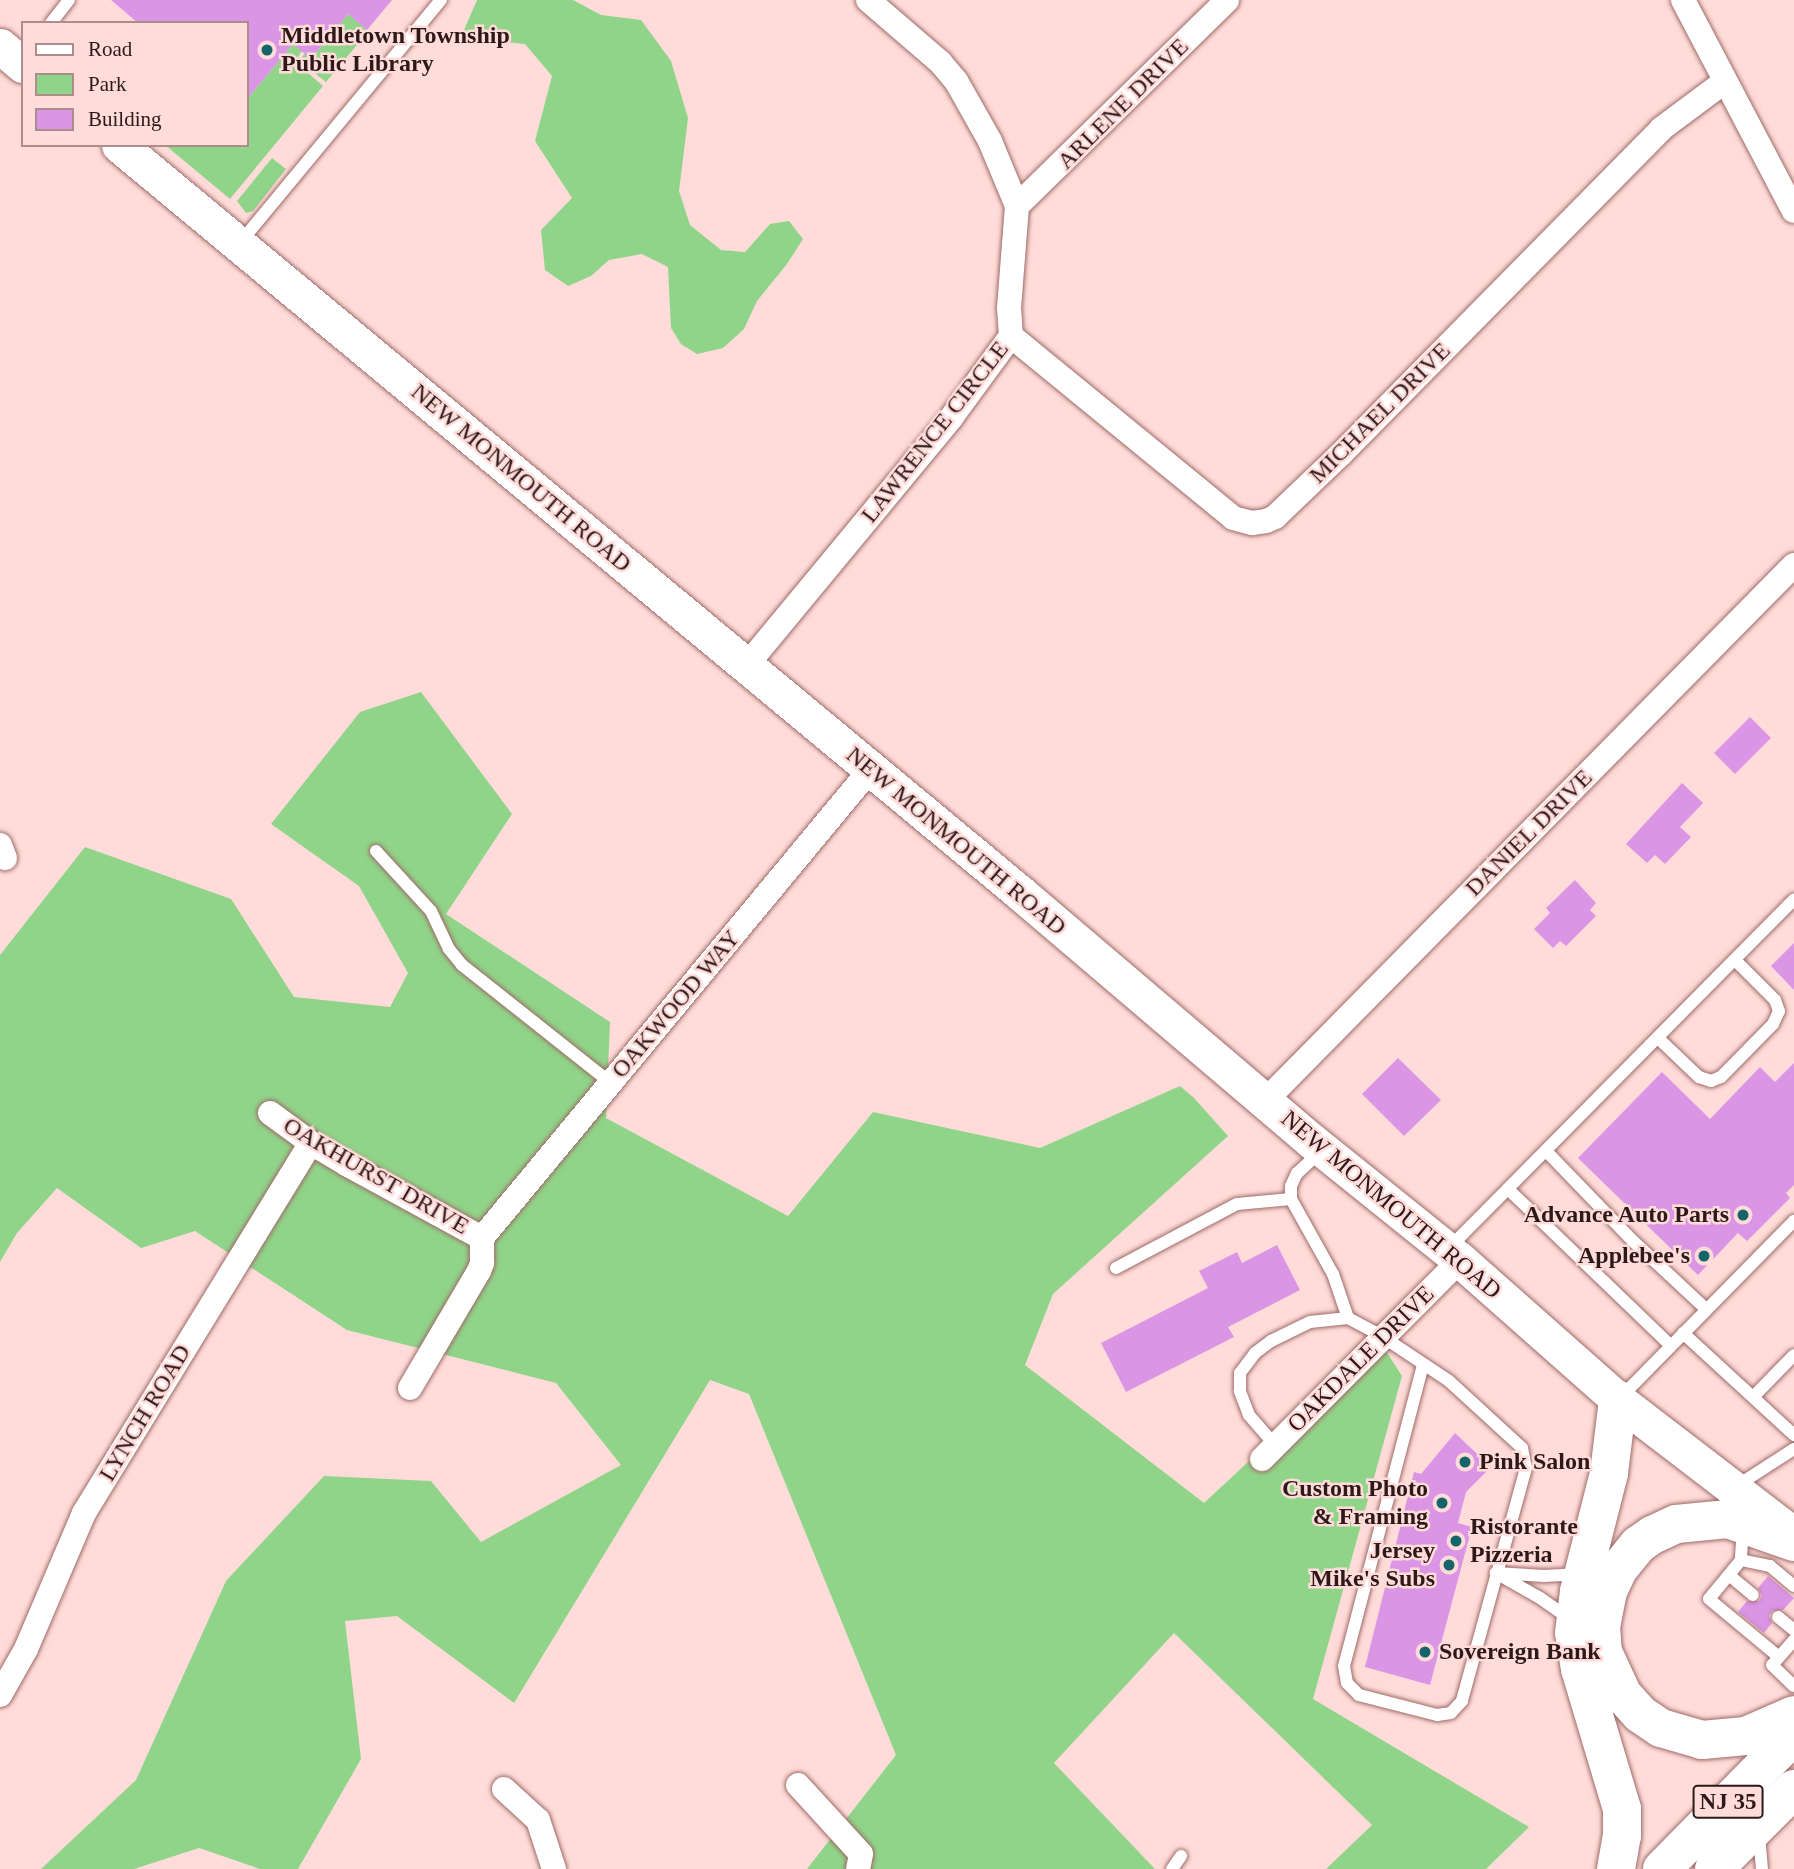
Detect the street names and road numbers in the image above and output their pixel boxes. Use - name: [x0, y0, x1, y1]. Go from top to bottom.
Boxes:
- street label: ARLENE DRIVE: [1051, 32, 1195, 176]
- street label: LAWRENCE CIRCLE: [855, 335, 1015, 529]
- street label: MICHAEL DRIVE: [1303, 336, 1457, 490]
- street label: NEW MONMOUTH ROAD: [405, 377, 637, 579]
- street label: NEW MONMOUTH ROAD: [840, 740, 1072, 942]
- street label: DANIEL DRIVE: [1459, 763, 1599, 903]
- street label: OAKWOOD WAY: [605, 924, 747, 1084]
- street label: NEW MONMOUTH ROAD: [1275, 1104, 1507, 1306]
- street label: OAKHURST DRIVE: [278, 1111, 474, 1241]
- street label: OAKDALE DRIVE: [1282, 1280, 1440, 1438]
- street label: LYNCH ROAD: [93, 1339, 197, 1487]
- road number: NJ 35: [1691, 1783, 1765, 1822]

